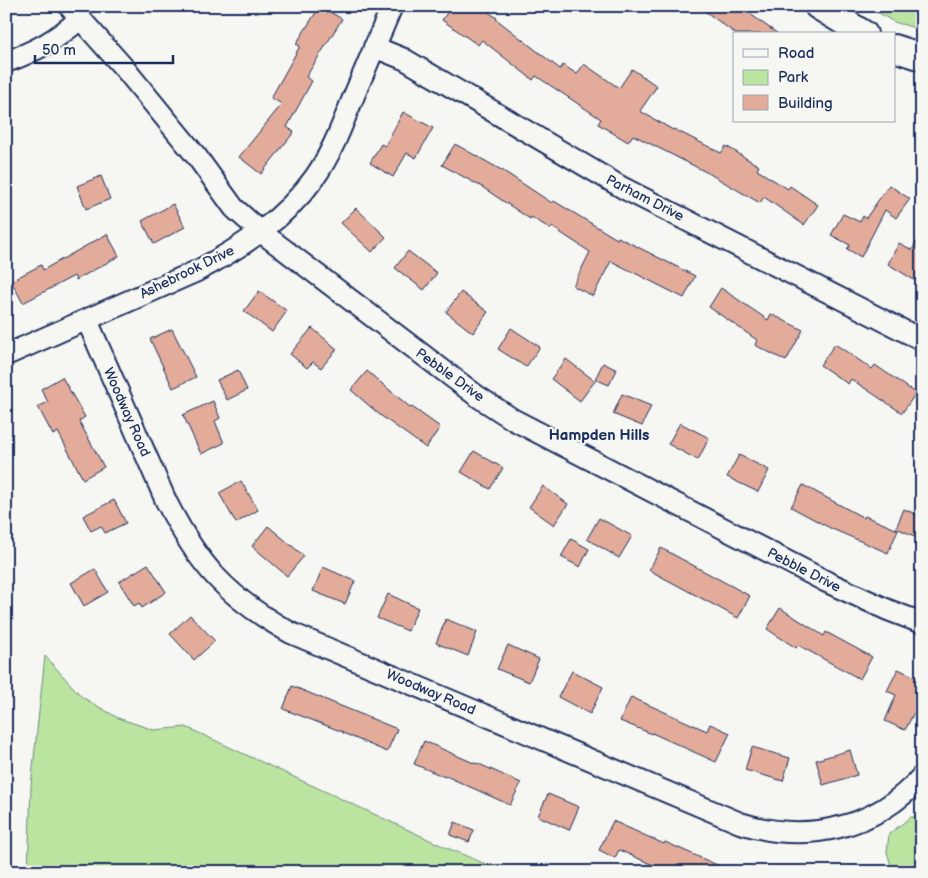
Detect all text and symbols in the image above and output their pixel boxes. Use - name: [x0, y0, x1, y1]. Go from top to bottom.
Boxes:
- scale bar: [35, 32, 172, 64]
- legend: [733, 32, 896, 122]
- text: 50 m: [42, 41, 76, 60]
- text: Road: [778, 44, 814, 63]
- text: Park: [778, 68, 809, 87]
- text: Building: [778, 94, 833, 113]
- street label: Parham Drive: [603, 171, 687, 225]
- street label: Ashebrook Drive: [137, 242, 237, 302]
- street label: Pebble Drive: [413, 345, 487, 405]
- street label: Woodway Road: [100, 365, 154, 459]
- district label: Hampden Hills: [549, 426, 649, 445]
- street label: Pebble Drive: [764, 544, 844, 596]
- street label: Woodway Road: [384, 665, 478, 719]

